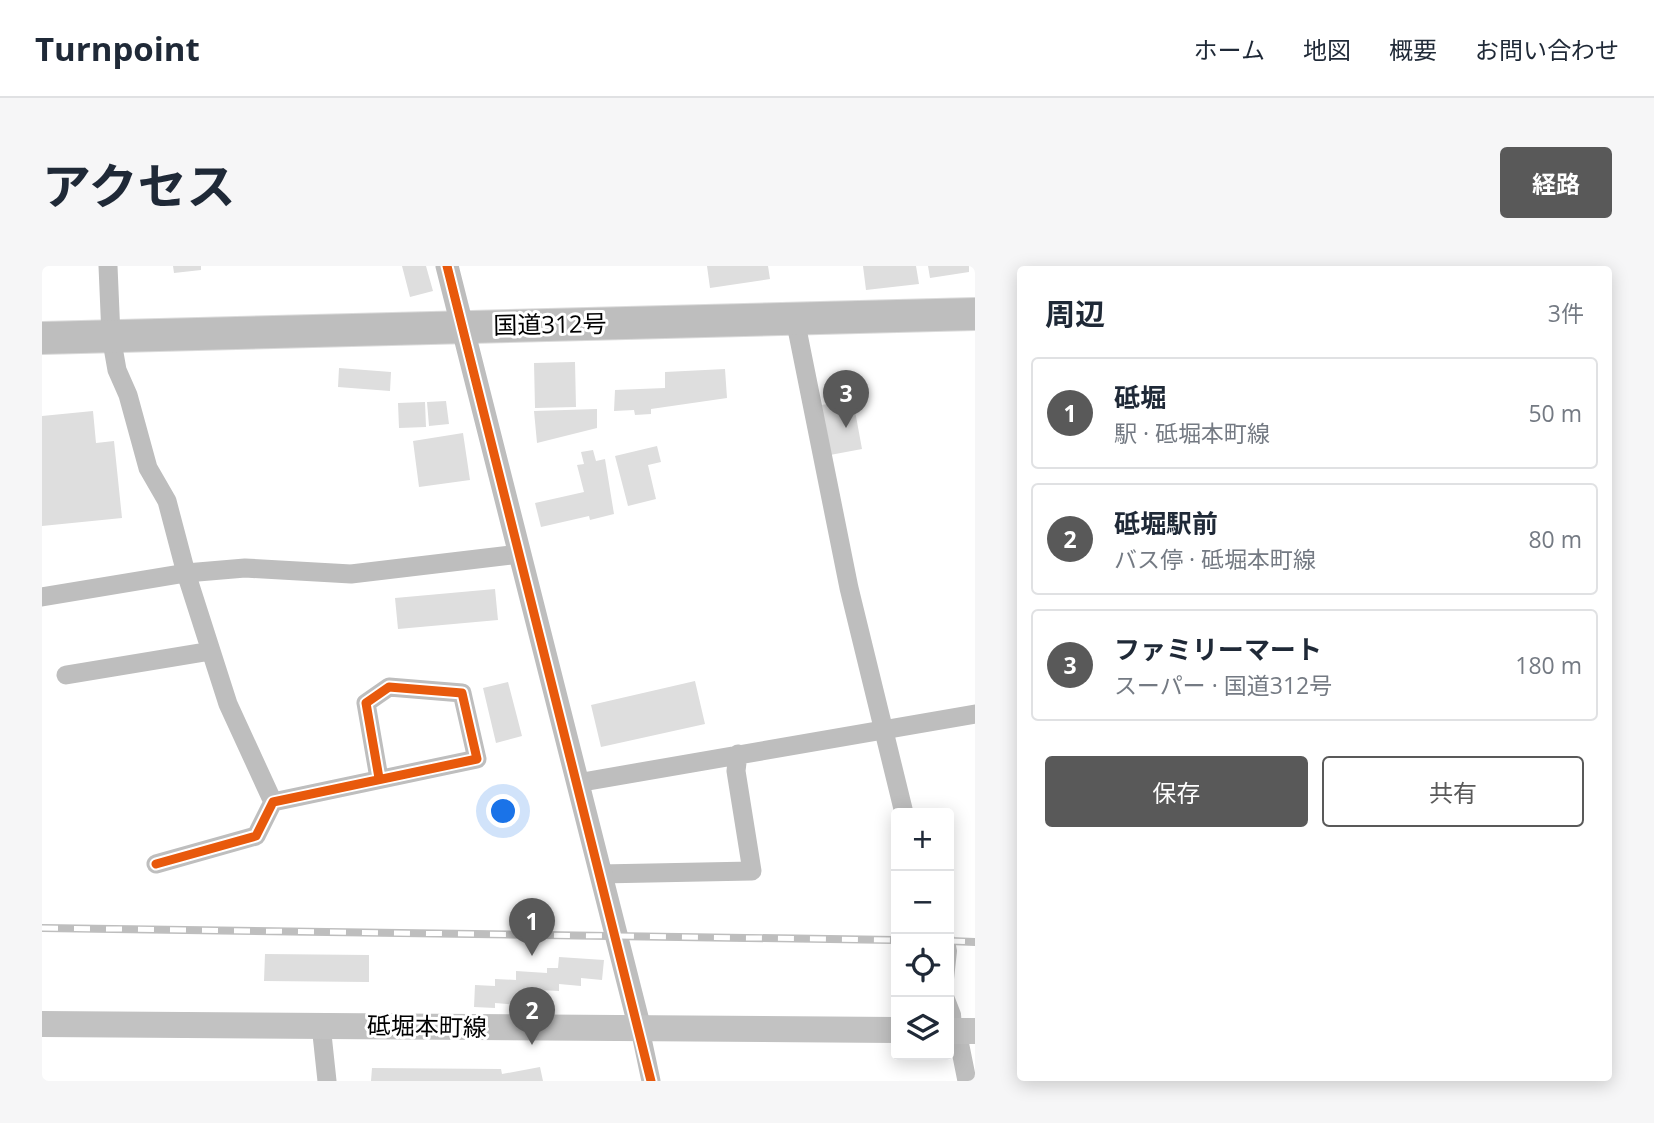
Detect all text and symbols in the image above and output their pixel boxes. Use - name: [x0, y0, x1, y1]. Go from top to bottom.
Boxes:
- text: Turnpoint: [35, 26, 200, 71]
- text: ホーム: [1194, 33, 1265, 66]
- text: 地図: [1303, 33, 1351, 66]
- text: 概要: [1389, 33, 1437, 66]
- text: お問い合わせ: [1475, 33, 1619, 66]
- button: 経路: [1500, 147, 1612, 218]
- text: アクセス: [42, 152, 236, 218]
- text: 周辺: [1045, 293, 1105, 334]
- text: 3件: [1548, 297, 1584, 329]
- street label: 国道312号: [493, 306, 607, 341]
- pin: 3: [823, 370, 869, 428]
- text: 砥堀: [1114, 379, 1166, 415]
- text: 1: [1063, 397, 1077, 429]
- text: 50 m: [1528, 397, 1582, 429]
- text: 駅 · 砥堀本町線: [1114, 417, 1270, 449]
- text: 砥堀駅前: [1114, 505, 1218, 541]
- text: 2: [1063, 523, 1077, 555]
- text: 80 m: [1528, 523, 1582, 555]
- text: バス停 · 砥堀本町線: [1114, 543, 1316, 575]
- text: ファミリーマート: [1114, 631, 1322, 667]
- text: 3: [1063, 649, 1077, 681]
- text: 180 m: [1515, 649, 1582, 681]
- text: スーパー · 国道312号: [1114, 669, 1332, 701]
- button: 保存: [1045, 756, 1308, 827]
- button: 共有: [1322, 756, 1584, 827]
- your location: [486, 794, 520, 828]
- map controls: [891, 808, 954, 1060]
- button: +: [891, 808, 954, 871]
- button: −: [891, 871, 954, 934]
- pin: 1: [509, 898, 555, 956]
- button: locate: [891, 934, 954, 997]
- pin: 2: [509, 987, 555, 1045]
- button: layers: [891, 997, 954, 1060]
- street label: 砥堀本町線: [367, 1008, 487, 1043]

